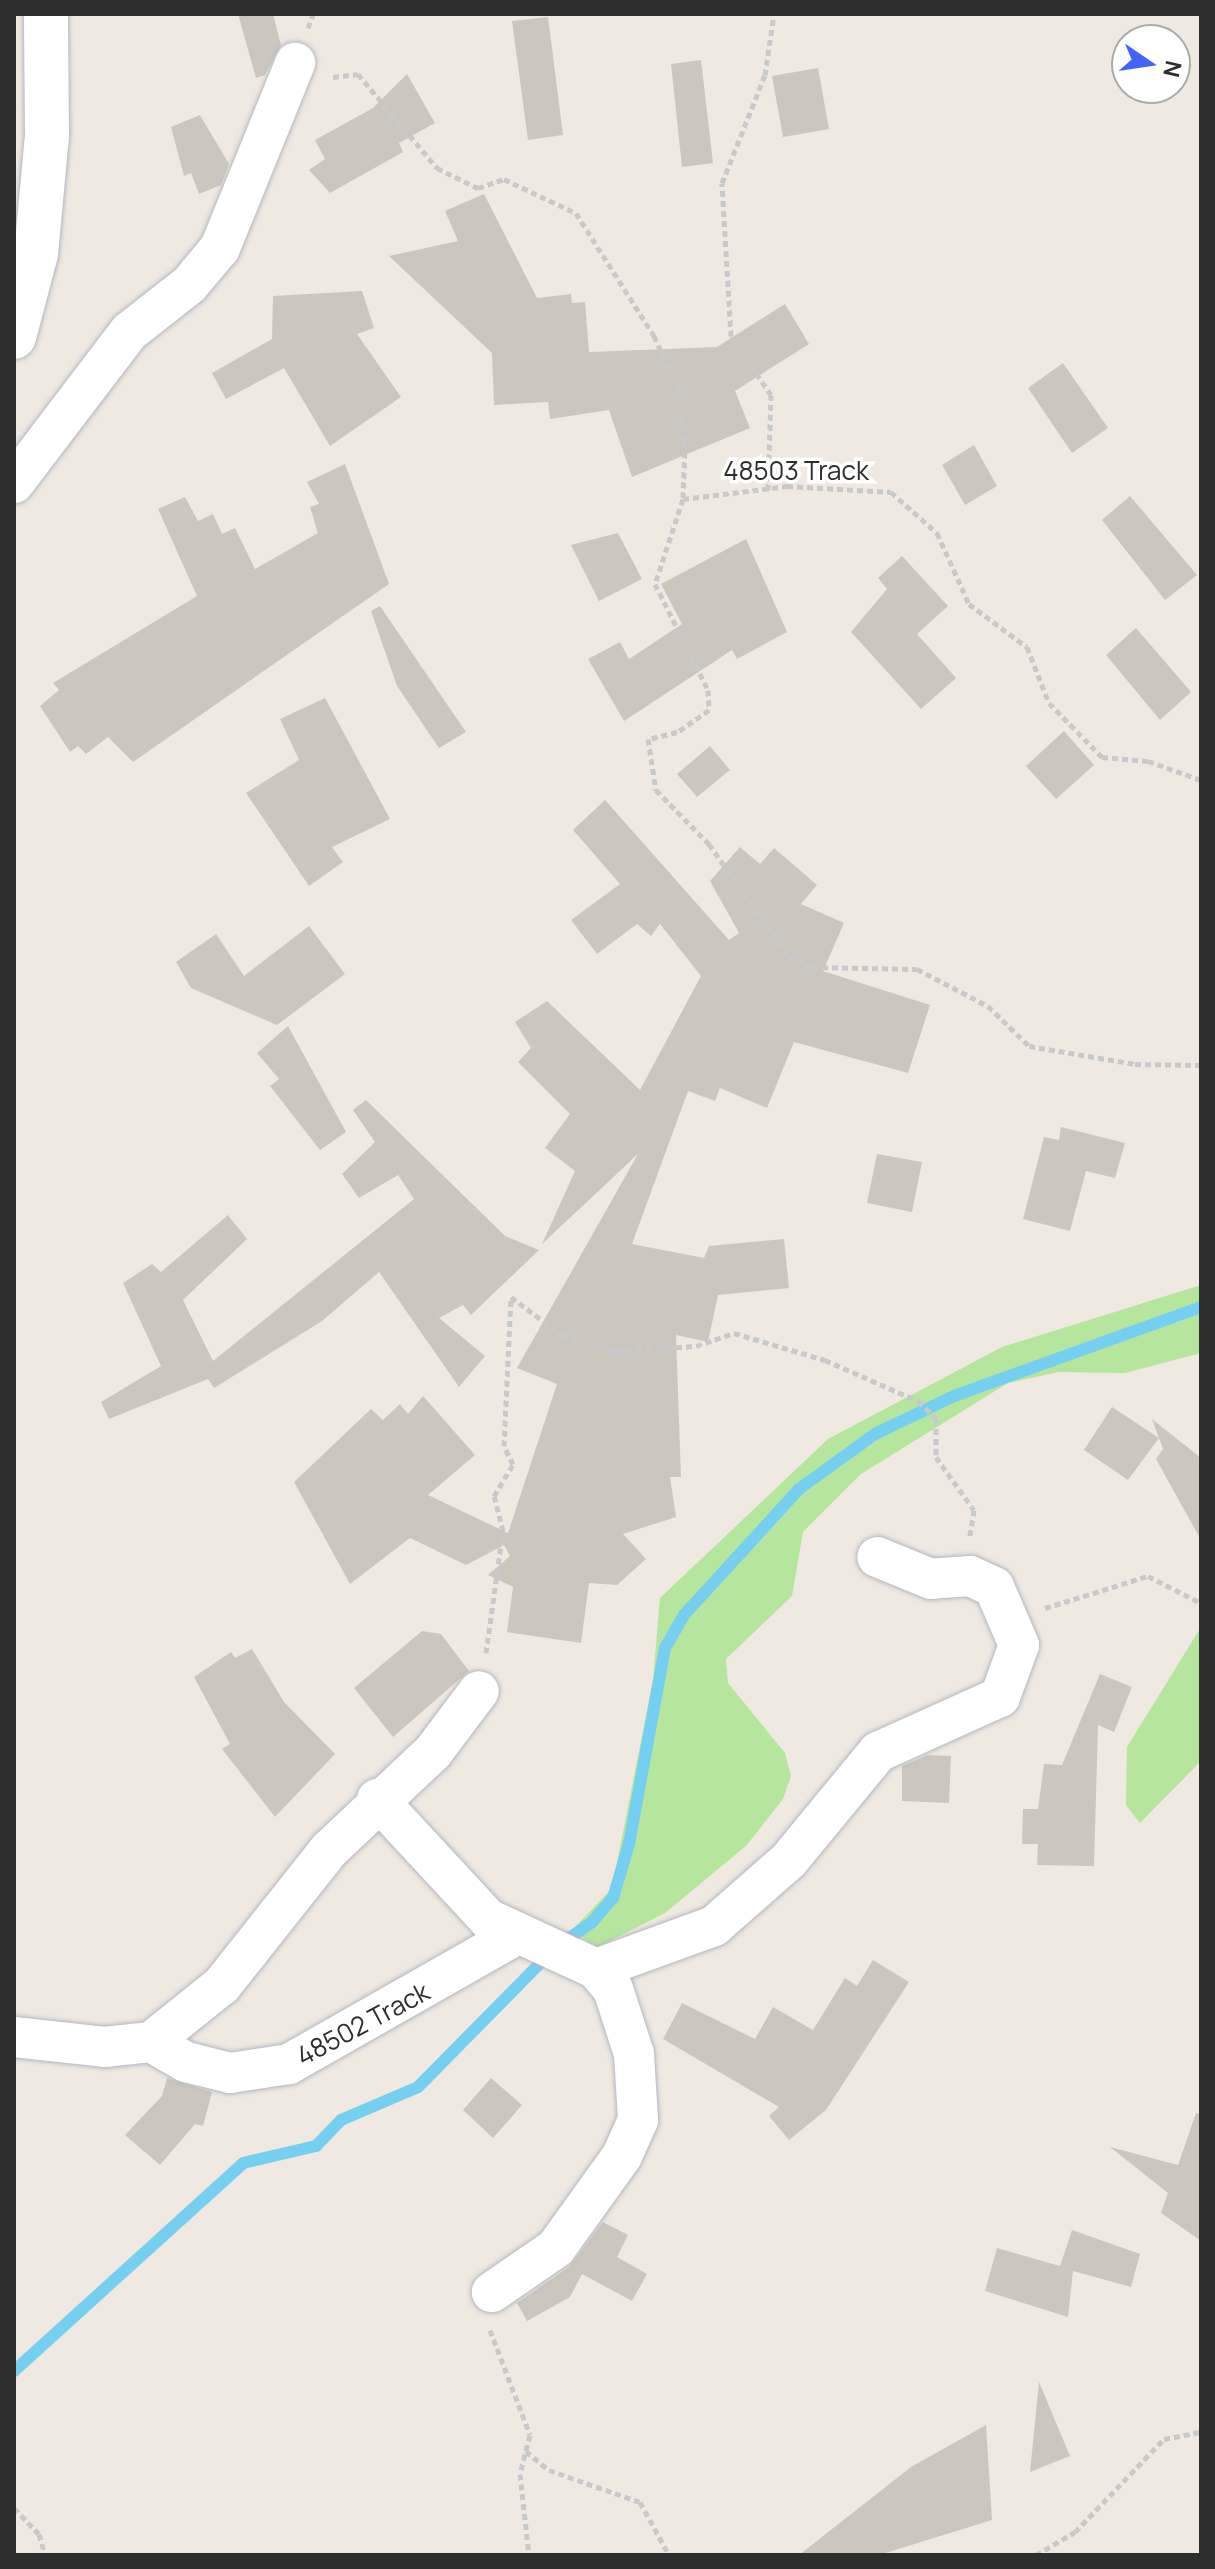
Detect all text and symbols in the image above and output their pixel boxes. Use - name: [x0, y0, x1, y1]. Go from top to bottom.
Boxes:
- north arrow: [1111, 24, 1191, 104]
- text: N: [1156, 58, 1189, 80]
- street label: 48503 Track: [723, 455, 869, 487]
- street label: 48502 Track: [291, 1976, 435, 2072]

